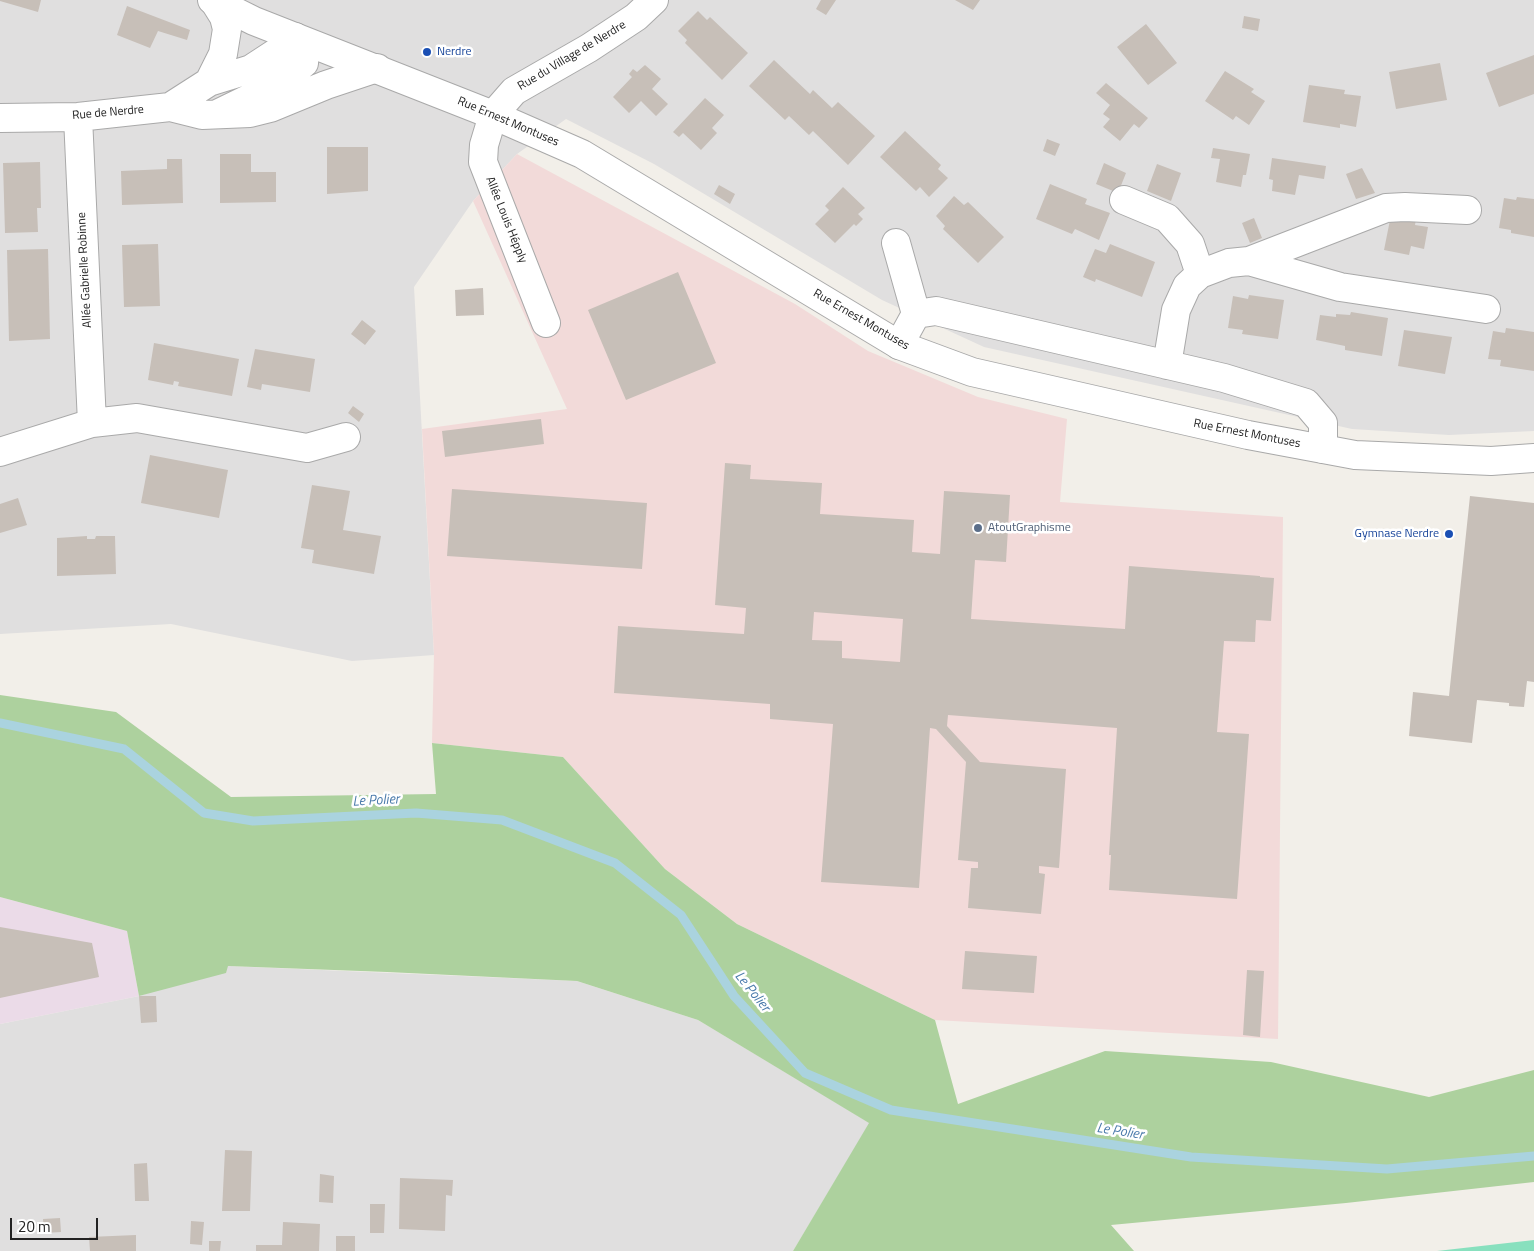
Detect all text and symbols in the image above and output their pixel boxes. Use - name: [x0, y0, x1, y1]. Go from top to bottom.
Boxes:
- street label: Rue du Village de Nerdre: [515, 18, 629, 94]
- place label: Nerdre: [437, 45, 472, 59]
- marker: Nerdre: [421, 46, 433, 58]
- street label: Rue Ernest Montuses: [455, 94, 561, 150]
- street label: Rue de Nerdre: [71, 103, 145, 123]
- street label: Allée Louis Hépply: [482, 175, 530, 265]
- street label: Allée Gabrielle Robinne: [75, 212, 95, 328]
- street label: Rue Ernest Montuses: [810, 287, 912, 353]
- street label: Rue Ernest Montuses: [1192, 417, 1302, 451]
- place label: AtoutGraphisme: [988, 521, 1071, 535]
- marker: AtoutGraphisme: [972, 522, 984, 534]
- place label: Gymnase Nerdre: [1355, 527, 1439, 541]
- marker: Gymnase Nerdre: [1443, 528, 1455, 540]
- water label: Le Polier: [352, 791, 400, 811]
- water label: Le Polier: [731, 969, 773, 1015]
- water label: Le Polier: [1096, 1120, 1144, 1144]
- scale bar: [12, 1208, 100, 1240]
- text: 20 m: [18, 1215, 51, 1238]

